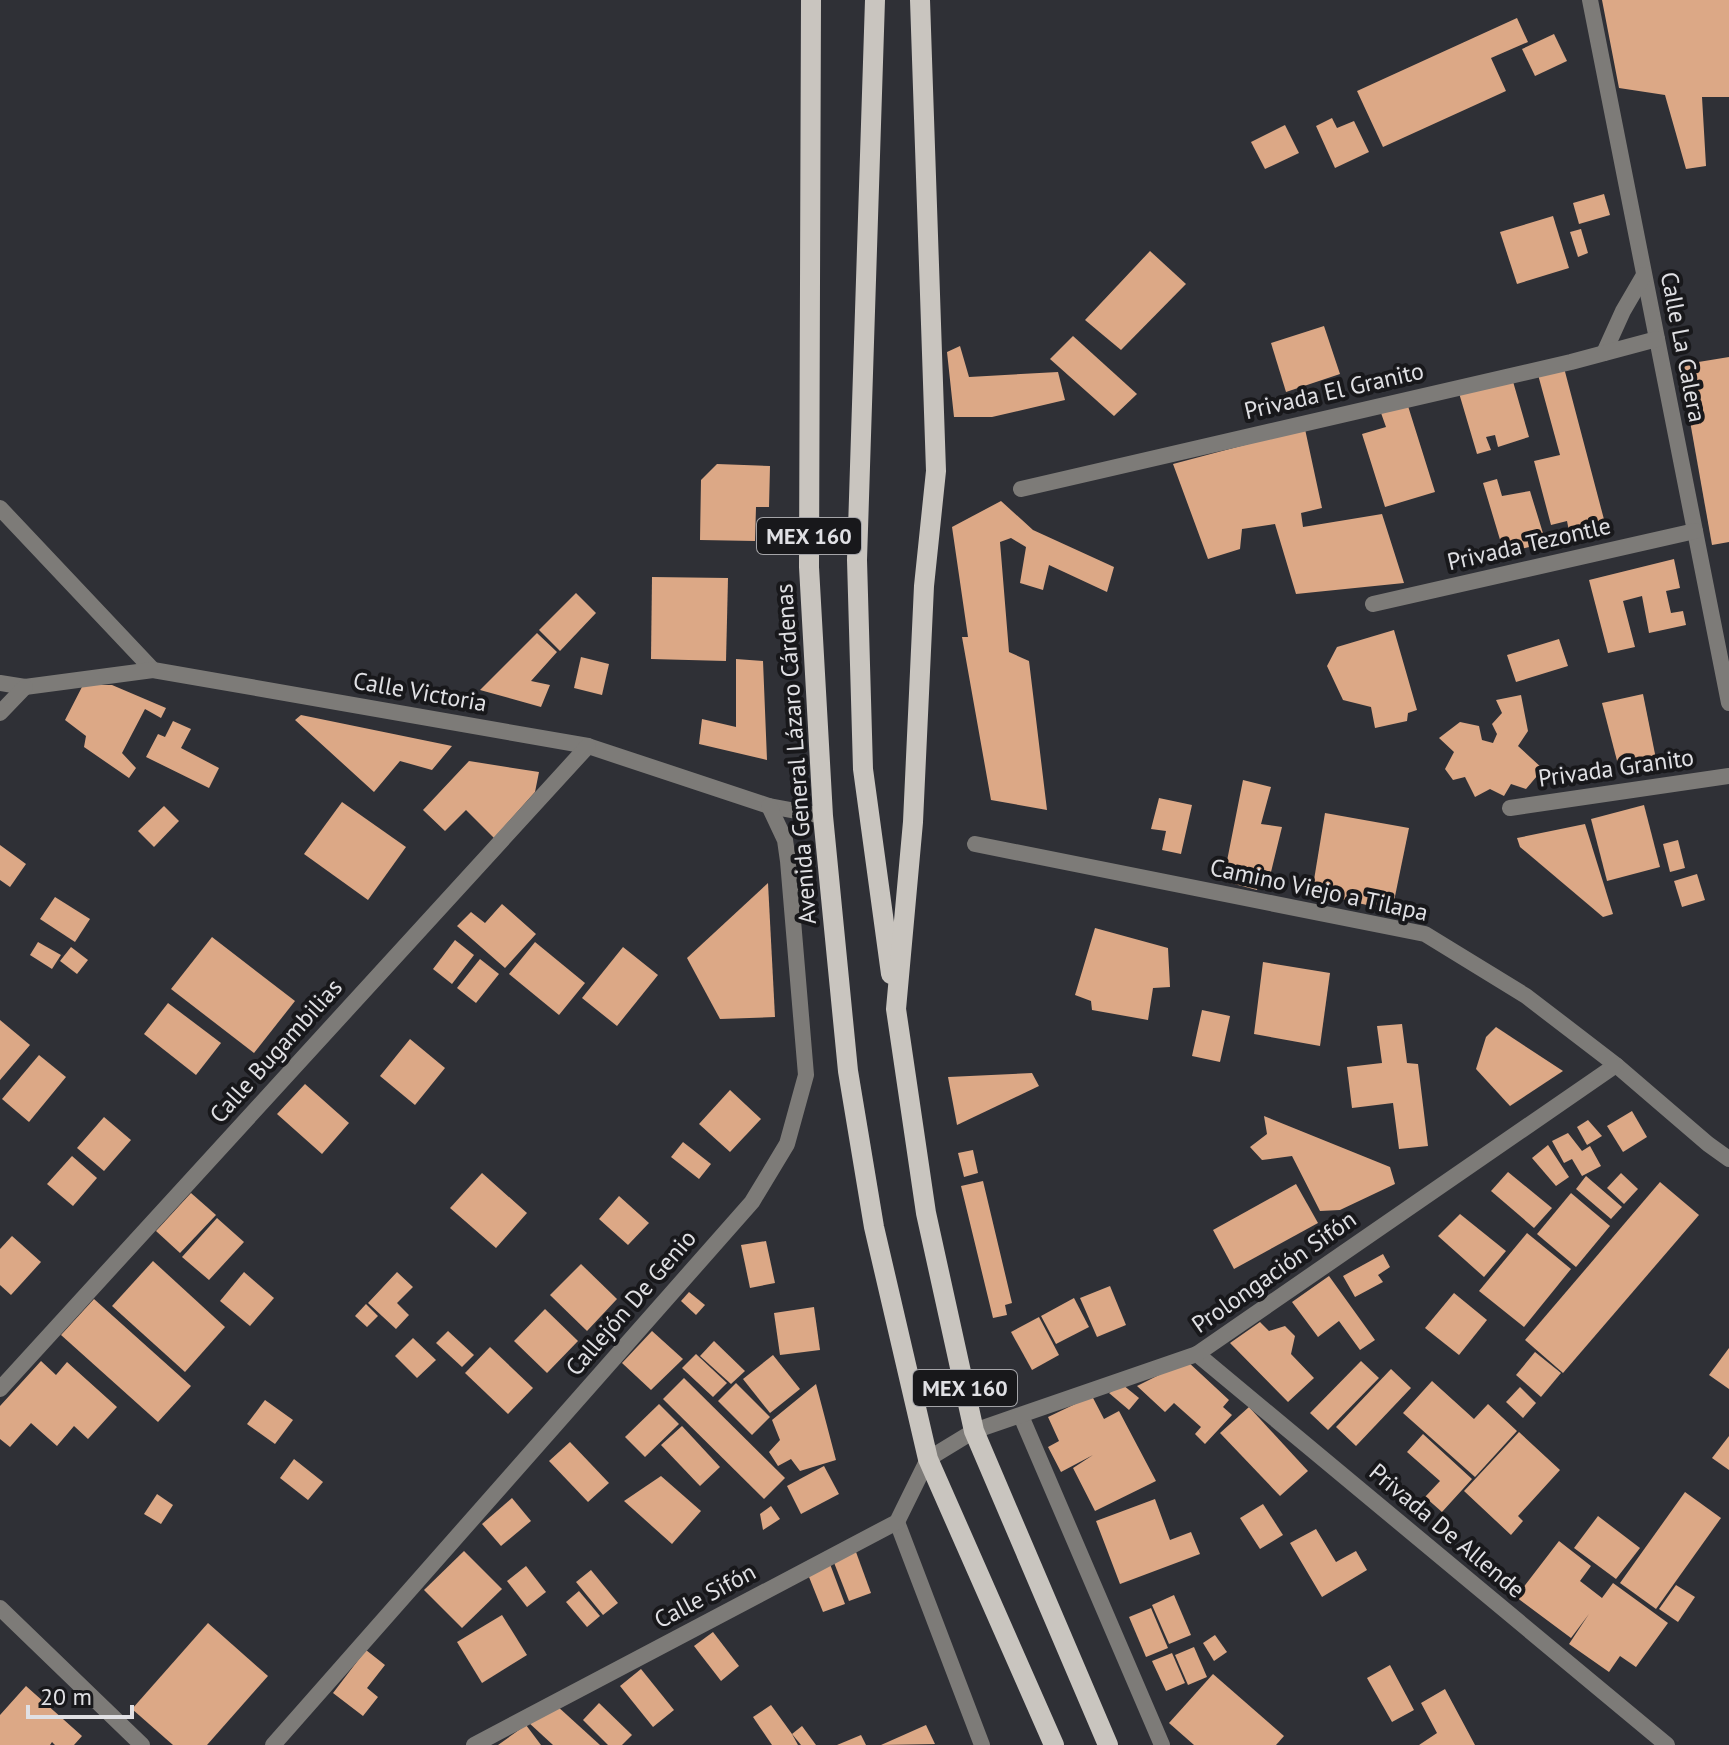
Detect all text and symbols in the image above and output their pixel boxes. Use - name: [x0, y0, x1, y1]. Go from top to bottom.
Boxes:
- street label: Calle La Calera: [1654, 269, 1713, 425]
- street label: Privada El Granito: [1241, 355, 1427, 426]
- street label: Privada Tezontle: [1444, 510, 1614, 577]
- road number: MEX 160: [757, 518, 861, 554]
- street label: Avenida General Lázaro Cárdenas: [768, 583, 823, 925]
- street label: Calle Victoria: [351, 665, 489, 719]
- street label: Privada Granito: [1536, 741, 1696, 794]
- street label: Camino Viejo a Tilapa: [1207, 851, 1431, 928]
- street label: Calle Bugambilias: [203, 972, 349, 1129]
- street label: Prolongación Sifón: [1186, 1203, 1362, 1340]
- street label: Callejón De Genio: [559, 1223, 703, 1382]
- road number: MEX 160: [913, 1370, 1017, 1406]
- street label: Privada De Allende: [1363, 1456, 1532, 1605]
- street label: Calle Sifón: [649, 1556, 761, 1635]
- scale bar: [28, 1669, 132, 1719]
- text: 20 m: [40, 1681, 92, 1712]

